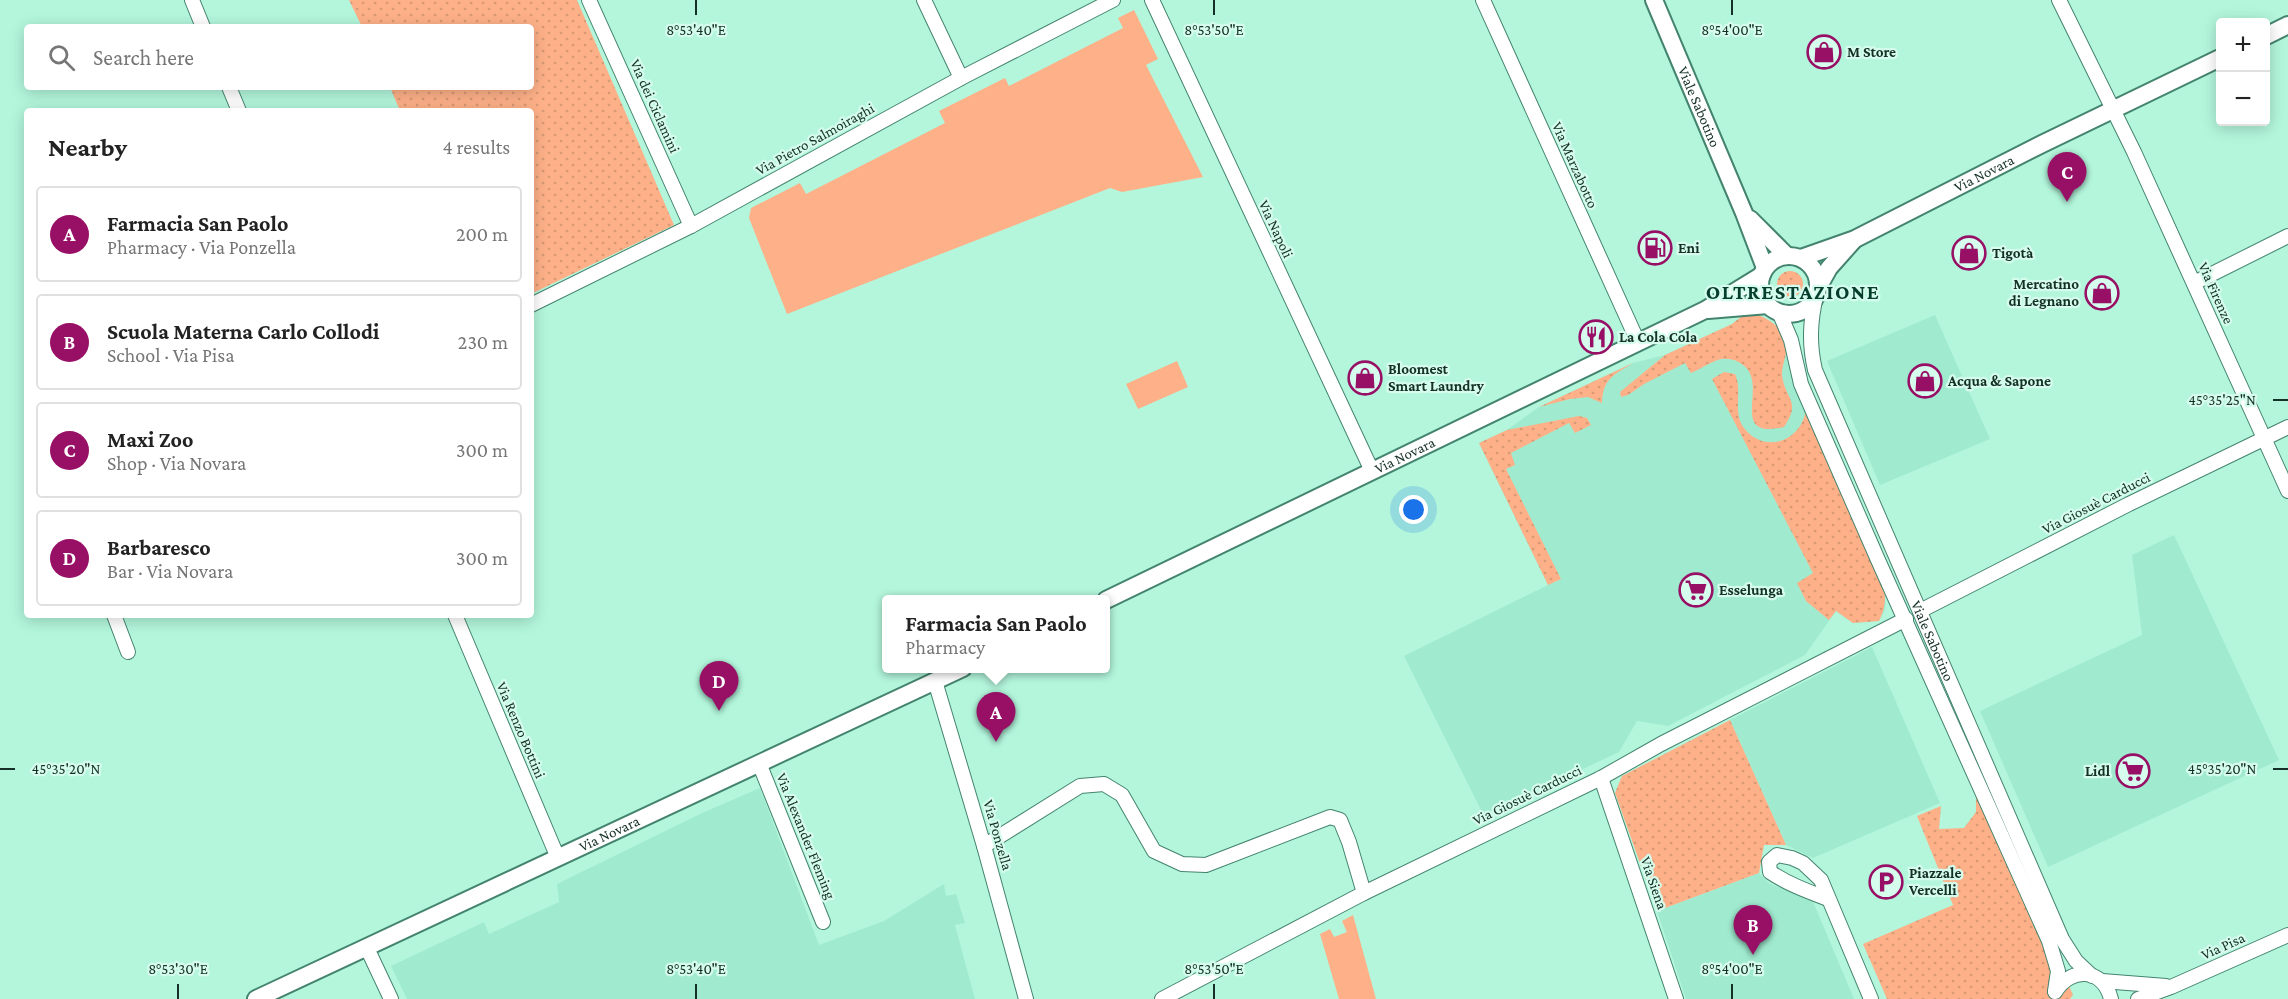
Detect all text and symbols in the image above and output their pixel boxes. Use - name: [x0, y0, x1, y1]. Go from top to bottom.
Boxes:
- map controls: [2216, 18, 2270, 126]
- button: +: [2216, 18, 2270, 72]
- text: 8°53'40"E: [666, 22, 726, 38]
- text: 8°53'50"E: [1184, 22, 1244, 38]
- text: 8°54'00"E: [1701, 22, 1763, 38]
- search box: [24, 24, 534, 90]
- shop icon: M Store: [1806, 34, 1842, 70]
- icon: search: [45, 41, 78, 74]
- place label: M Store: [1847, 44, 1896, 60]
- text: Search here: [93, 45, 194, 70]
- street label: Via dei Ciclamini: [627, 57, 683, 155]
- street label: Viale Sabotino: [1675, 64, 1723, 150]
- button: −: [2216, 72, 2270, 126]
- street label: Via Pietro Salmoiraghi: [753, 100, 878, 179]
- street label: Via Marzabotto: [1549, 120, 1601, 210]
- text: Nearby: [48, 133, 127, 162]
- text: 4 results: [443, 136, 510, 158]
- street label: Via Novara: [1951, 152, 2017, 195]
- pin: C: [2048, 152, 2086, 202]
- street label: Via Napoli: [1255, 198, 1296, 261]
- text: Farmacia San Paolo: [107, 211, 288, 236]
- text: A: [64, 223, 75, 245]
- text: 200 m: [456, 223, 508, 245]
- fuel station icon: Eni: [1637, 230, 1673, 266]
- shop icon: Tigotà: [1951, 235, 1987, 271]
- text: Pharmacy · Via Ponzella: [107, 236, 296, 258]
- place label: Eni: [1678, 240, 1700, 256]
- place label: Tigotà: [1992, 245, 2034, 261]
- street label: Via Firenze: [2195, 260, 2237, 327]
- shop icon: Mercatino di Legnano: [2084, 275, 2120, 311]
- place label: Mercatino di Legnano: [2009, 276, 2079, 309]
- district label: OLTRESTAZIONE: [1706, 280, 1880, 304]
- text: Scuola Materna Carlo Collodi: [107, 319, 379, 344]
- restaurant icon: La Cola Cola: [1578, 319, 1614, 355]
- place label: La Cola Cola: [1619, 329, 1698, 345]
- text: B: [64, 331, 75, 353]
- text: 230 m: [458, 331, 508, 353]
- text: School · Via Pisa: [107, 344, 234, 366]
- shop icon: Bloomest Smart Laundry: [1347, 360, 1383, 396]
- place label: Bloomest Smart Laundry: [1388, 361, 1485, 394]
- shop icon: Acqua & Sapone: [1907, 363, 1943, 399]
- place label: Acqua & Sapone: [1947, 373, 2051, 389]
- text: 45°35'25"N: [2188, 392, 2256, 408]
- text: Maxi Zoo: [107, 427, 193, 452]
- street label: Via Novara: [1372, 434, 1438, 477]
- text: C: [63, 439, 76, 461]
- text: 300 m: [456, 439, 508, 461]
- text: Shop · Via Novara: [107, 452, 246, 474]
- street label: Via Giosuè Carducci: [2039, 469, 2153, 537]
- your location: [1399, 495, 1428, 524]
- text: Barbaresco: [107, 535, 211, 560]
- text: D: [63, 547, 76, 569]
- text: 300 m: [456, 547, 508, 569]
- text: Bar · Via Novara: [107, 560, 233, 582]
- supermarket icon: Esselunga: [1678, 572, 1714, 608]
- place label: Esselunga: [1719, 582, 1784, 598]
- popup: [882, 595, 1110, 673]
- street label: Viale Sabotino: [1908, 598, 1957, 684]
- text: Farmacia San Paolo: [905, 611, 1087, 636]
- text: Pharmacy: [905, 636, 985, 658]
- pin: D: [700, 662, 738, 711]
- street label: Via Renzo Bottini: [494, 680, 548, 781]
- pin: A: [976, 692, 1016, 742]
- supermarket icon: Lidl: [2115, 753, 2151, 789]
- text: 45°35'20"N: [32, 761, 101, 777]
- text: 45°35'20"N: [2188, 761, 2257, 777]
- street label: Via Giosuè Carducci: [1470, 762, 1584, 828]
- place label: Lidl: [2085, 763, 2111, 779]
- street label: Via Alexander Fleming: [772, 771, 839, 902]
- street label: Via Ponzella: [980, 798, 1016, 872]
- street label: Via Novara: [576, 813, 642, 855]
- street label: Via Siena: [1638, 855, 1670, 911]
- parking icon: Piazzale Vercelli: [1868, 864, 1904, 900]
- place label: Piazzale Vercelli: [1908, 865, 1961, 898]
- pin: B: [1734, 906, 1772, 955]
- street label: Via Pisa: [2199, 929, 2247, 963]
- text: 8°53'30"E: [148, 961, 208, 977]
- text: 8°53'40"E: [666, 961, 726, 977]
- text: 8°53'50"E: [1184, 961, 1244, 977]
- text: 8°54'00"E: [1701, 961, 1763, 977]

